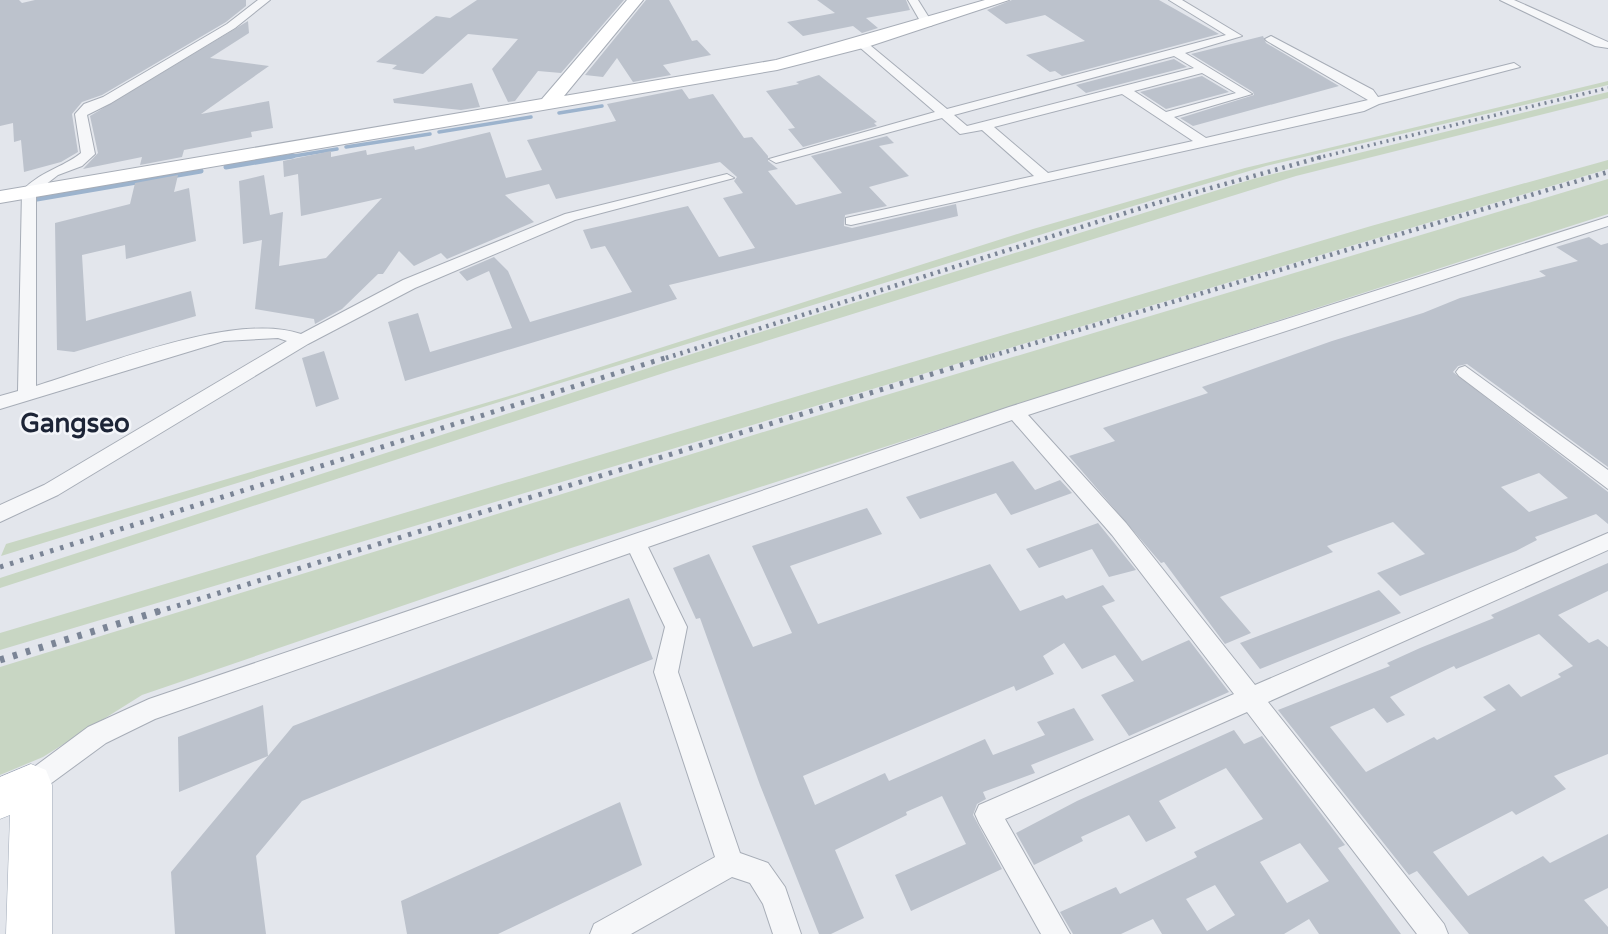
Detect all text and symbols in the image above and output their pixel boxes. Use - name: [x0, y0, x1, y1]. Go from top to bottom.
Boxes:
- district label: Gangseo: [20, 408, 130, 439]

